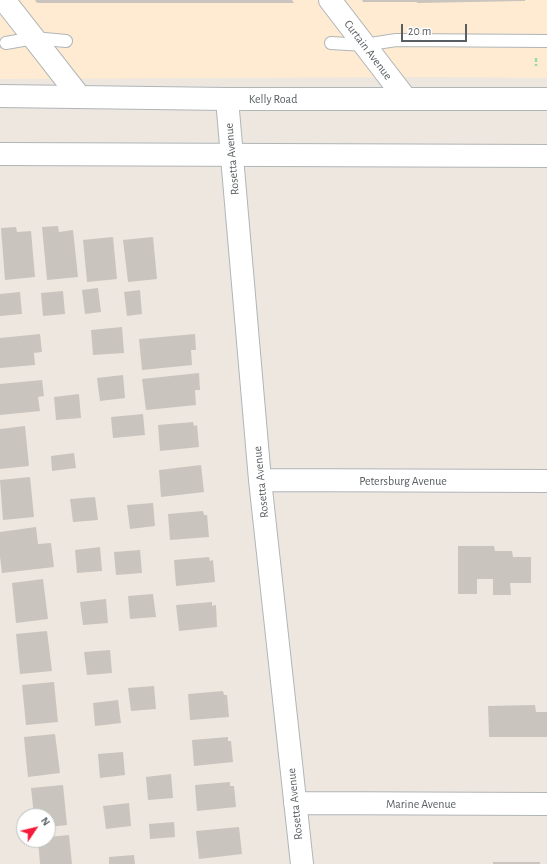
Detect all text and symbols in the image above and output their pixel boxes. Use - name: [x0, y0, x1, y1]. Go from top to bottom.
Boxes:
- scale bar: [403, 16, 469, 42]
- street label: Curtain Avenue: [341, 17, 395, 83]
- text: 20 m: [408, 25, 431, 37]
- street label: Kelly Road: [249, 92, 297, 106]
- street label: Rosetta Avenue: [222, 122, 242, 196]
- street label: Rosetta Avenue: [250, 445, 272, 519]
- street label: Petersburg Avenue: [359, 474, 447, 488]
- street label: Rosetta Avenue: [284, 767, 306, 841]
- street label: Marine Avenue: [386, 797, 456, 811]
- north arrow: [16, 808, 56, 848]
- text: N: [39, 815, 52, 828]

